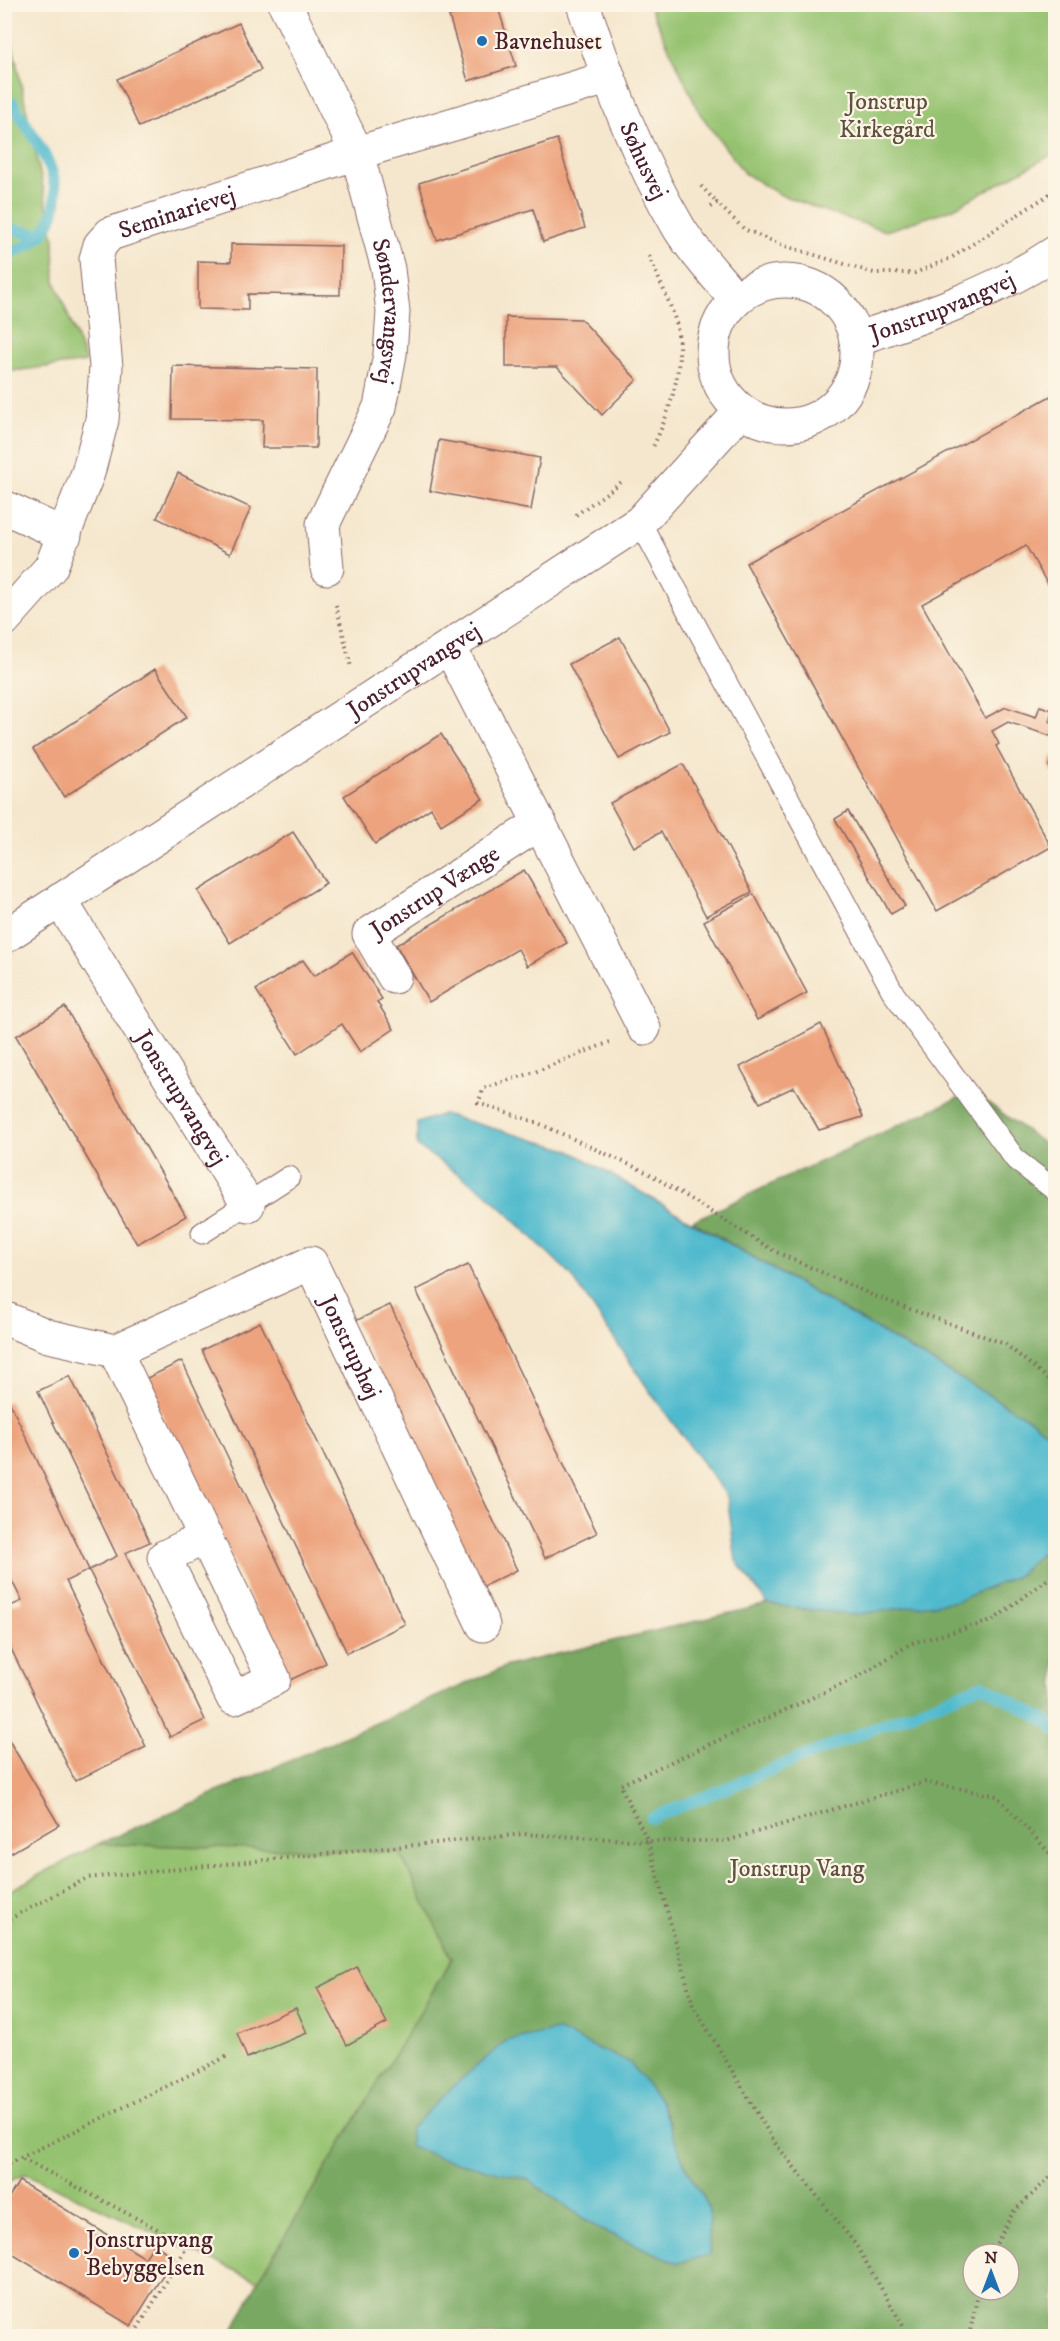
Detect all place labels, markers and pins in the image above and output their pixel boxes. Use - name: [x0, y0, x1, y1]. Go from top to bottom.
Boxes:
- place label: Bavnehuset: [494, 27, 602, 57]
- marker: Bavnehuset: [475, 34, 489, 48]
- place label: Jonstrupvang Bebyggelsen: [84, 2225, 213, 2283]
- marker: Jonstrupvang Bebyggelsen: [67, 2246, 81, 2260]

